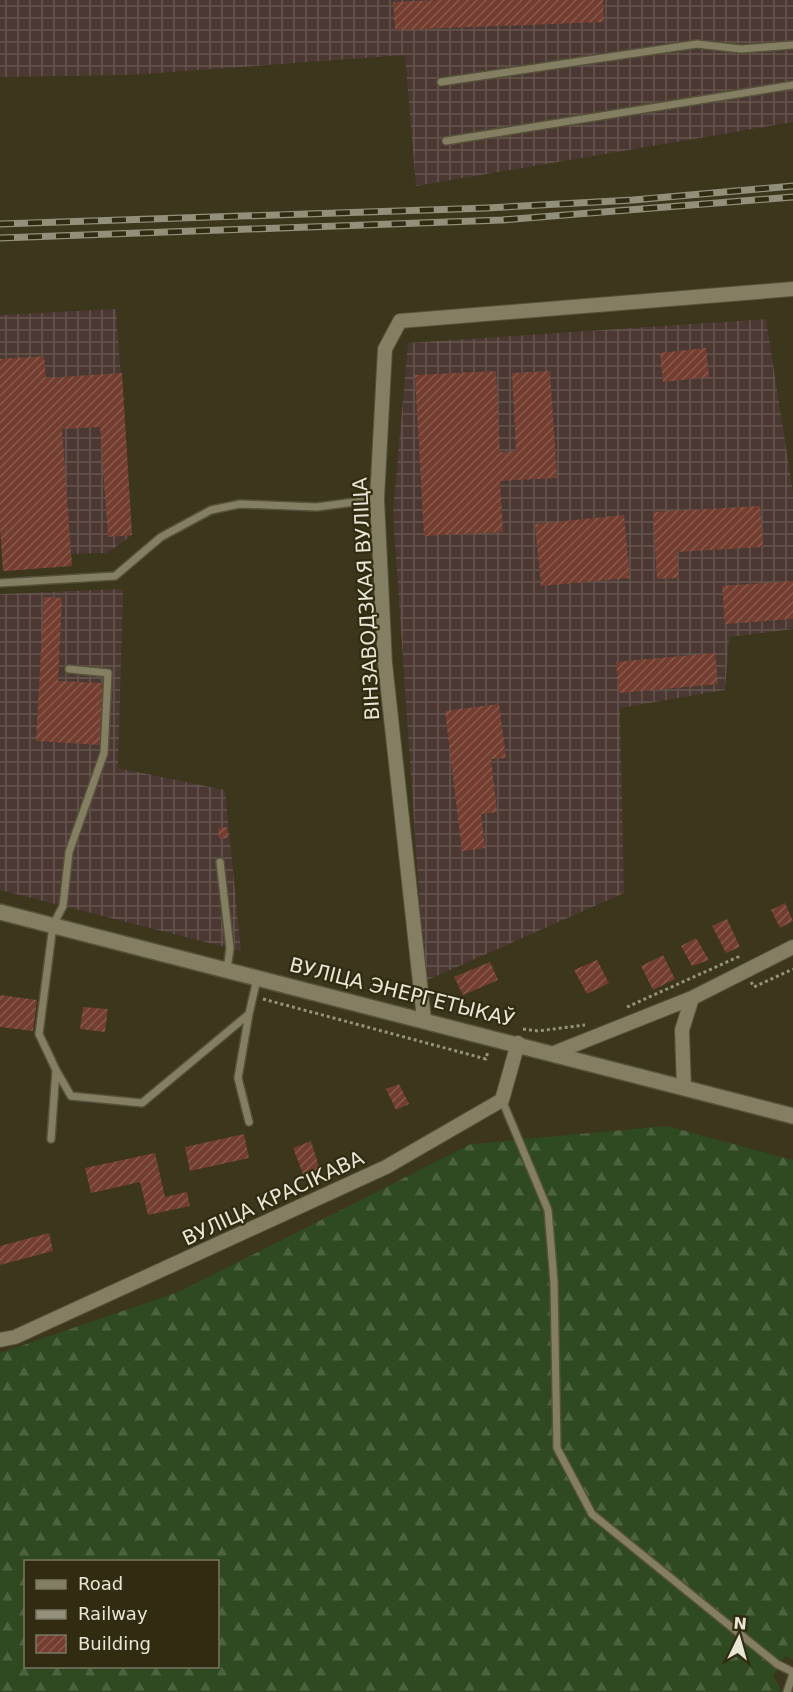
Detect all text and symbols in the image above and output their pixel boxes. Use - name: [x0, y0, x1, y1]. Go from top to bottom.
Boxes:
- street label: ВІНЗАВОДЗКАЯ ВУЛІЦА: [348, 477, 384, 721]
- street label: ВУЛІЦА ЭНЕРГЕТЫКАЎ: [287, 952, 517, 1032]
- street label: ВУЛІЦА КРАСІКАВА: [178, 1145, 368, 1251]
- legend: [24, 1560, 219, 1668]
- text: Road: [78, 1573, 123, 1594]
- text: Railway: [78, 1603, 148, 1624]
- north arrow: [709, 1608, 769, 1668]
- text: N: [733, 1614, 748, 1634]
- text: Building: [78, 1633, 151, 1654]

